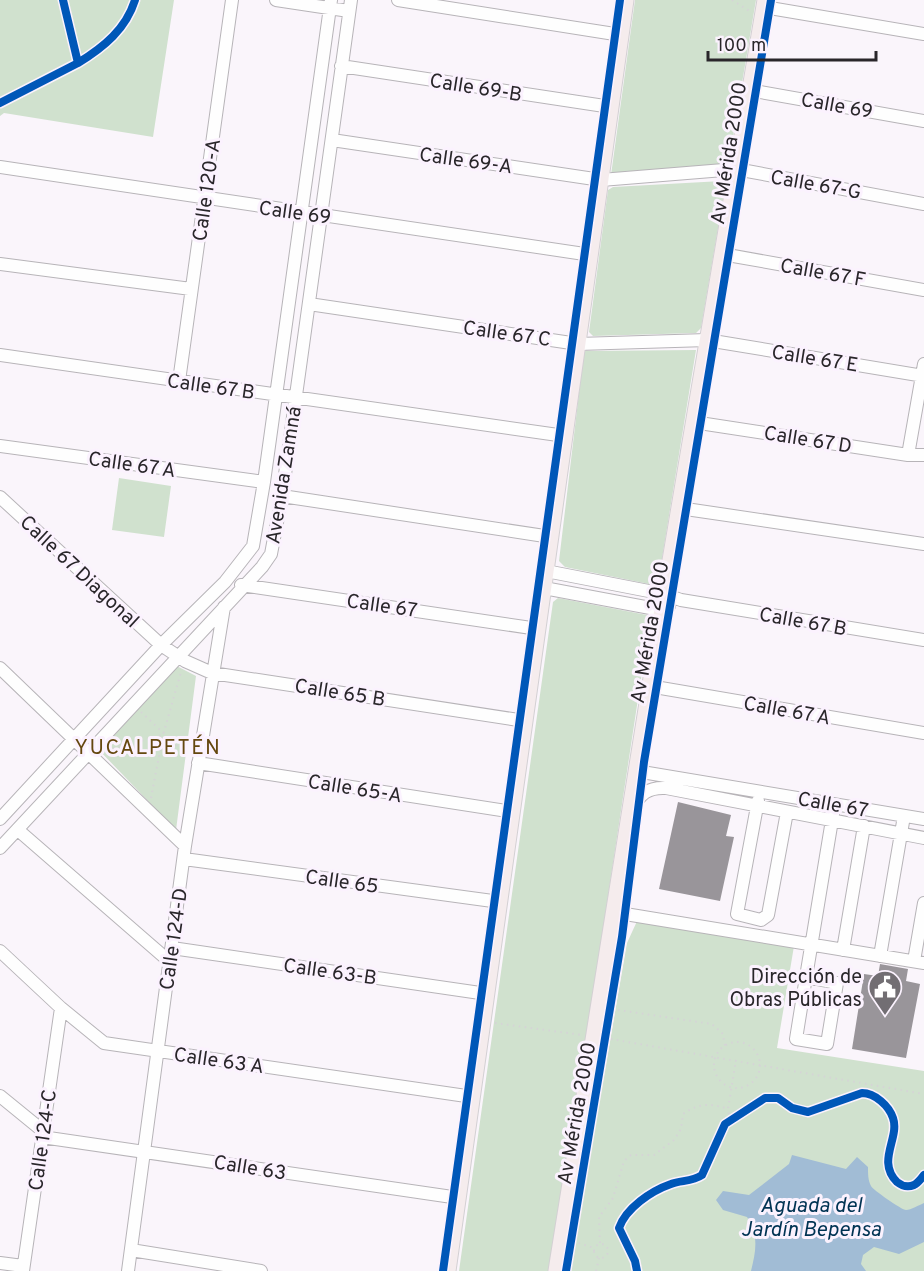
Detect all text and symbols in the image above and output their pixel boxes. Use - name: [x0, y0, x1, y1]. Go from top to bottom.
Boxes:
- scale bar: [708, 24, 876, 62]
- text: 100 m: [717, 35, 766, 58]
- street label: Calle 69-B: [427, 69, 524, 109]
- street label: Av Mérida 2000: [706, 80, 754, 226]
- street label: Calle 69: [799, 88, 875, 126]
- street label: Calle 120-A: [188, 137, 228, 243]
- street label: Calle 69-A: [417, 143, 514, 181]
- street label: Calle 67-G: [768, 165, 863, 207]
- street label: Calle 69: [257, 196, 332, 232]
- street label: Calle 67 F: [778, 254, 868, 294]
- street label: Calle 67 C: [461, 316, 552, 354]
- street label: Calle 67 E: [770, 340, 860, 380]
- street label: Calle 67 B: [165, 369, 256, 407]
- street label: Avenida Zamná: [261, 405, 309, 546]
- street label: Calle 67 D: [762, 421, 854, 461]
- street label: Calle 67 A: [86, 447, 177, 485]
- street label: Calle 67 Diagonal: [13, 510, 144, 635]
- street label: Av Mérida 2000: [626, 559, 676, 706]
- street label: Calle 67: [345, 589, 419, 625]
- street label: Calle 67 B: [757, 602, 848, 643]
- street label: Calle 65 B: [292, 674, 387, 714]
- street label: Calle 67 A: [741, 692, 832, 732]
- district label: YUCALPETÉN: [75, 734, 221, 762]
- street label: Calle 65-A: [306, 770, 404, 810]
- street label: Calle 67: [795, 787, 870, 825]
- street label: Calle 65: [303, 865, 380, 901]
- street label: Calle 124-D: [155, 887, 195, 992]
- street label: Calle 63-B: [281, 954, 378, 992]
- place label: Dirección de Obras Públicas: [729, 965, 862, 1014]
- public building icon: Dirección de Obras Públicas: [867, 969, 903, 1016]
- street label: Av Mérida 2000: [553, 1040, 603, 1187]
- street label: Calle 63 A: [172, 1043, 266, 1081]
- street label: Calle 124-C: [24, 1088, 64, 1193]
- street label: Calle 63: [211, 1150, 288, 1188]
- water label: Aguada del Jardín Bepensa: [741, 1193, 881, 1244]

